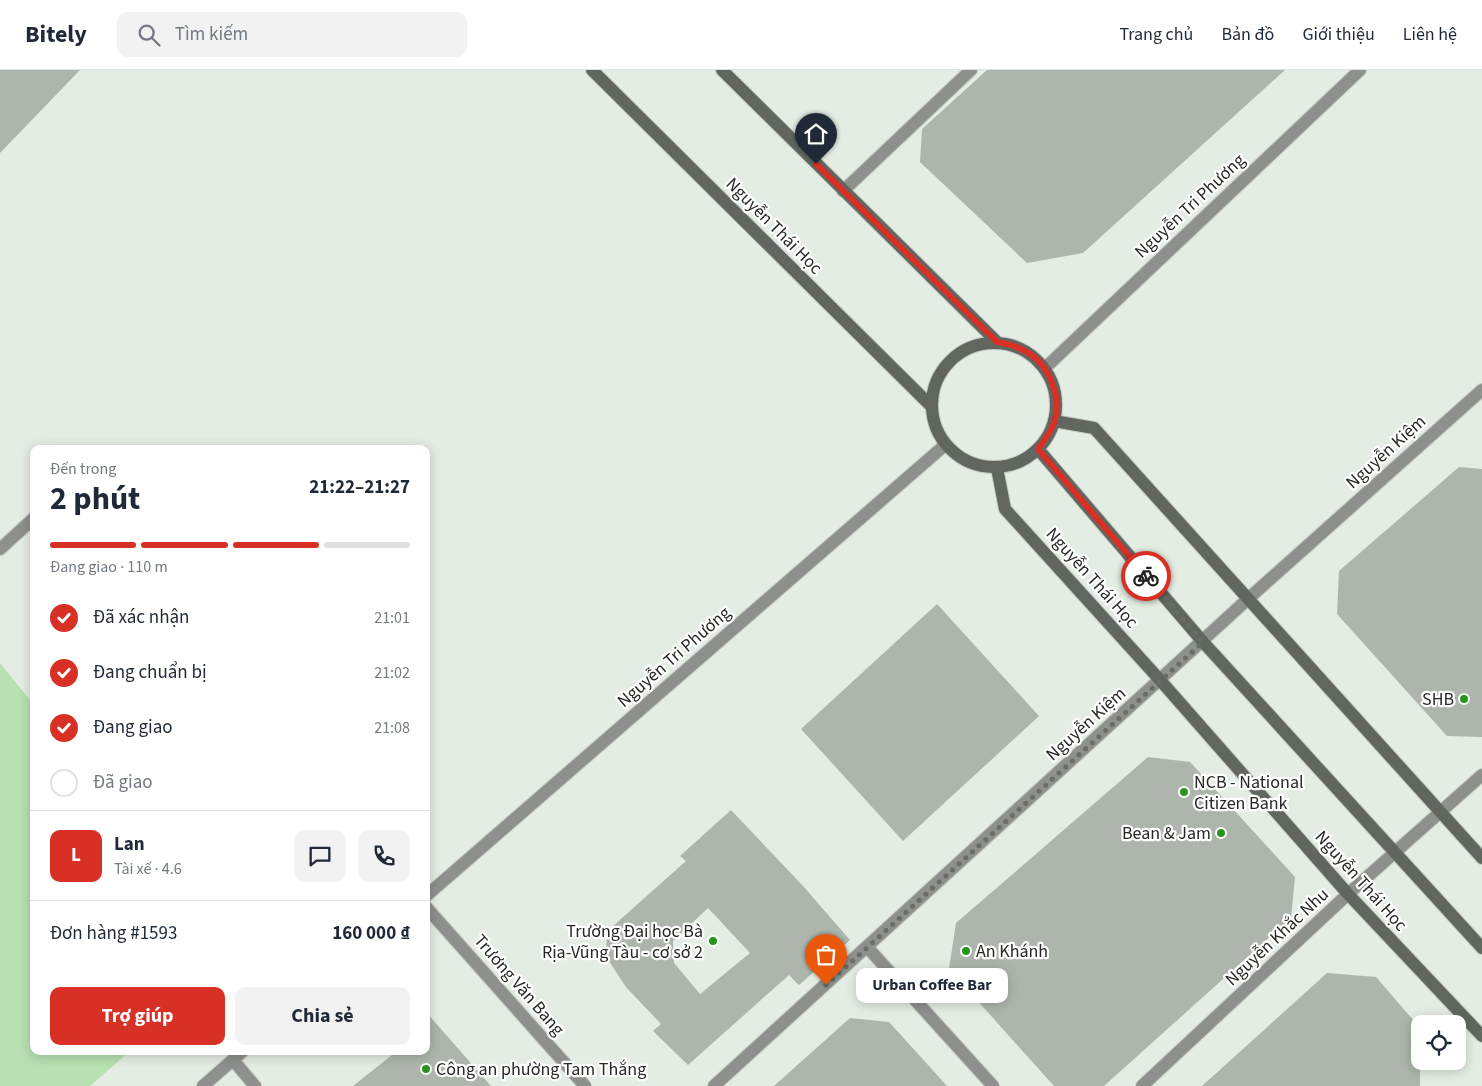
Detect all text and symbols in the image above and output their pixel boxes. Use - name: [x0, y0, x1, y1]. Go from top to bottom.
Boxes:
- search box: [117, 12, 467, 57]
- text: Bitely: [25, 17, 87, 52]
- icon: search: [135, 21, 163, 49]
- text: Tìm kiếm: [175, 21, 248, 48]
- text: Trang chủ: [1119, 22, 1193, 47]
- text: Bản đồ: [1221, 22, 1274, 47]
- text: Giới thiệu: [1302, 22, 1375, 47]
- text: Liên hệ: [1403, 22, 1457, 47]
- pin: [795, 113, 837, 164]
- icon: home: [802, 120, 830, 148]
- street label: Nguyễn Tri Phương: [1129, 148, 1251, 264]
- street label: Nguyễn Thái Học: [720, 172, 828, 280]
- street label: Nguyễn Kiệm: [1341, 409, 1431, 495]
- text: Đến trong: [50, 458, 116, 480]
- text: 21:22–21:27: [309, 474, 410, 501]
- text: 2 phút: [50, 476, 140, 522]
- street label: Nguyễn Thái Học: [1040, 522, 1144, 634]
- courier: [1121, 551, 1171, 601]
- text: Đang giao · 110 m: [50, 556, 168, 578]
- icon: bike: [1132, 562, 1160, 590]
- street label: Nguyễn Tri Phương: [612, 601, 736, 713]
- icon: check: [50, 604, 78, 632]
- text: Đã xác nhận: [93, 604, 189, 631]
- text: 21:01: [374, 607, 410, 629]
- icon: check: [50, 659, 78, 687]
- text: Đang chuẩn bị: [93, 659, 207, 686]
- text: 21:02: [374, 662, 410, 684]
- street label: Nguyễn Kiệm: [1041, 681, 1131, 767]
- place label: SHB: [1422, 687, 1454, 712]
- marker: SHB: [1458, 693, 1470, 705]
- icon: check: [50, 714, 78, 742]
- text: Đang giao: [93, 714, 173, 741]
- text: 21:08: [374, 717, 410, 739]
- text: Đã giao: [93, 769, 153, 796]
- place label: NCB - National Citizen Bank: [1194, 770, 1304, 816]
- marker: NCB - National Citizen Bank: [1178, 786, 1190, 798]
- place label: Bean & Jam: [1122, 821, 1211, 846]
- street label: Nguyễn Thái Học: [1309, 825, 1413, 937]
- marker: Bean & Jam: [1215, 827, 1227, 839]
- button: chat: [294, 830, 346, 882]
- button: phone: [358, 830, 410, 882]
- text: Lan: [114, 831, 145, 858]
- text: L: [71, 842, 81, 869]
- text: Tài xế · 4.6: [114, 858, 182, 880]
- street label: Nguyễn Khắc Nhu: [1220, 882, 1334, 992]
- place label: Trường Đại học Bà Rịa-Vũng Tàu - cơ sở 2: [542, 919, 703, 965]
- text: Đơn hàng #1593: [50, 920, 177, 947]
- text: 160 000 ₫: [332, 920, 410, 947]
- street label: Trương Văn Bang: [468, 929, 570, 1041]
- pin: [805, 934, 847, 985]
- marker: Trường Đại học Bà Rịa-Vũng Tàu - cơ sở 2: [707, 935, 719, 947]
- place label: An Khánh: [976, 939, 1048, 964]
- icon: bag: [812, 941, 840, 969]
- marker: An Khánh: [960, 945, 972, 957]
- callout: Urban Coffee Bar: [856, 968, 1008, 1002]
- text: Urban Coffee Bar: [872, 974, 992, 996]
- button: Trợ giúp: [50, 987, 225, 1045]
- button: Chia sẻ: [235, 987, 410, 1045]
- map controls: [1411, 1015, 1466, 1070]
- button: locate: [1411, 1015, 1466, 1070]
- place label: Công an phường Tam Thắng: [436, 1057, 646, 1082]
- marker: Công an phường Tam Thắng: [420, 1063, 432, 1075]

